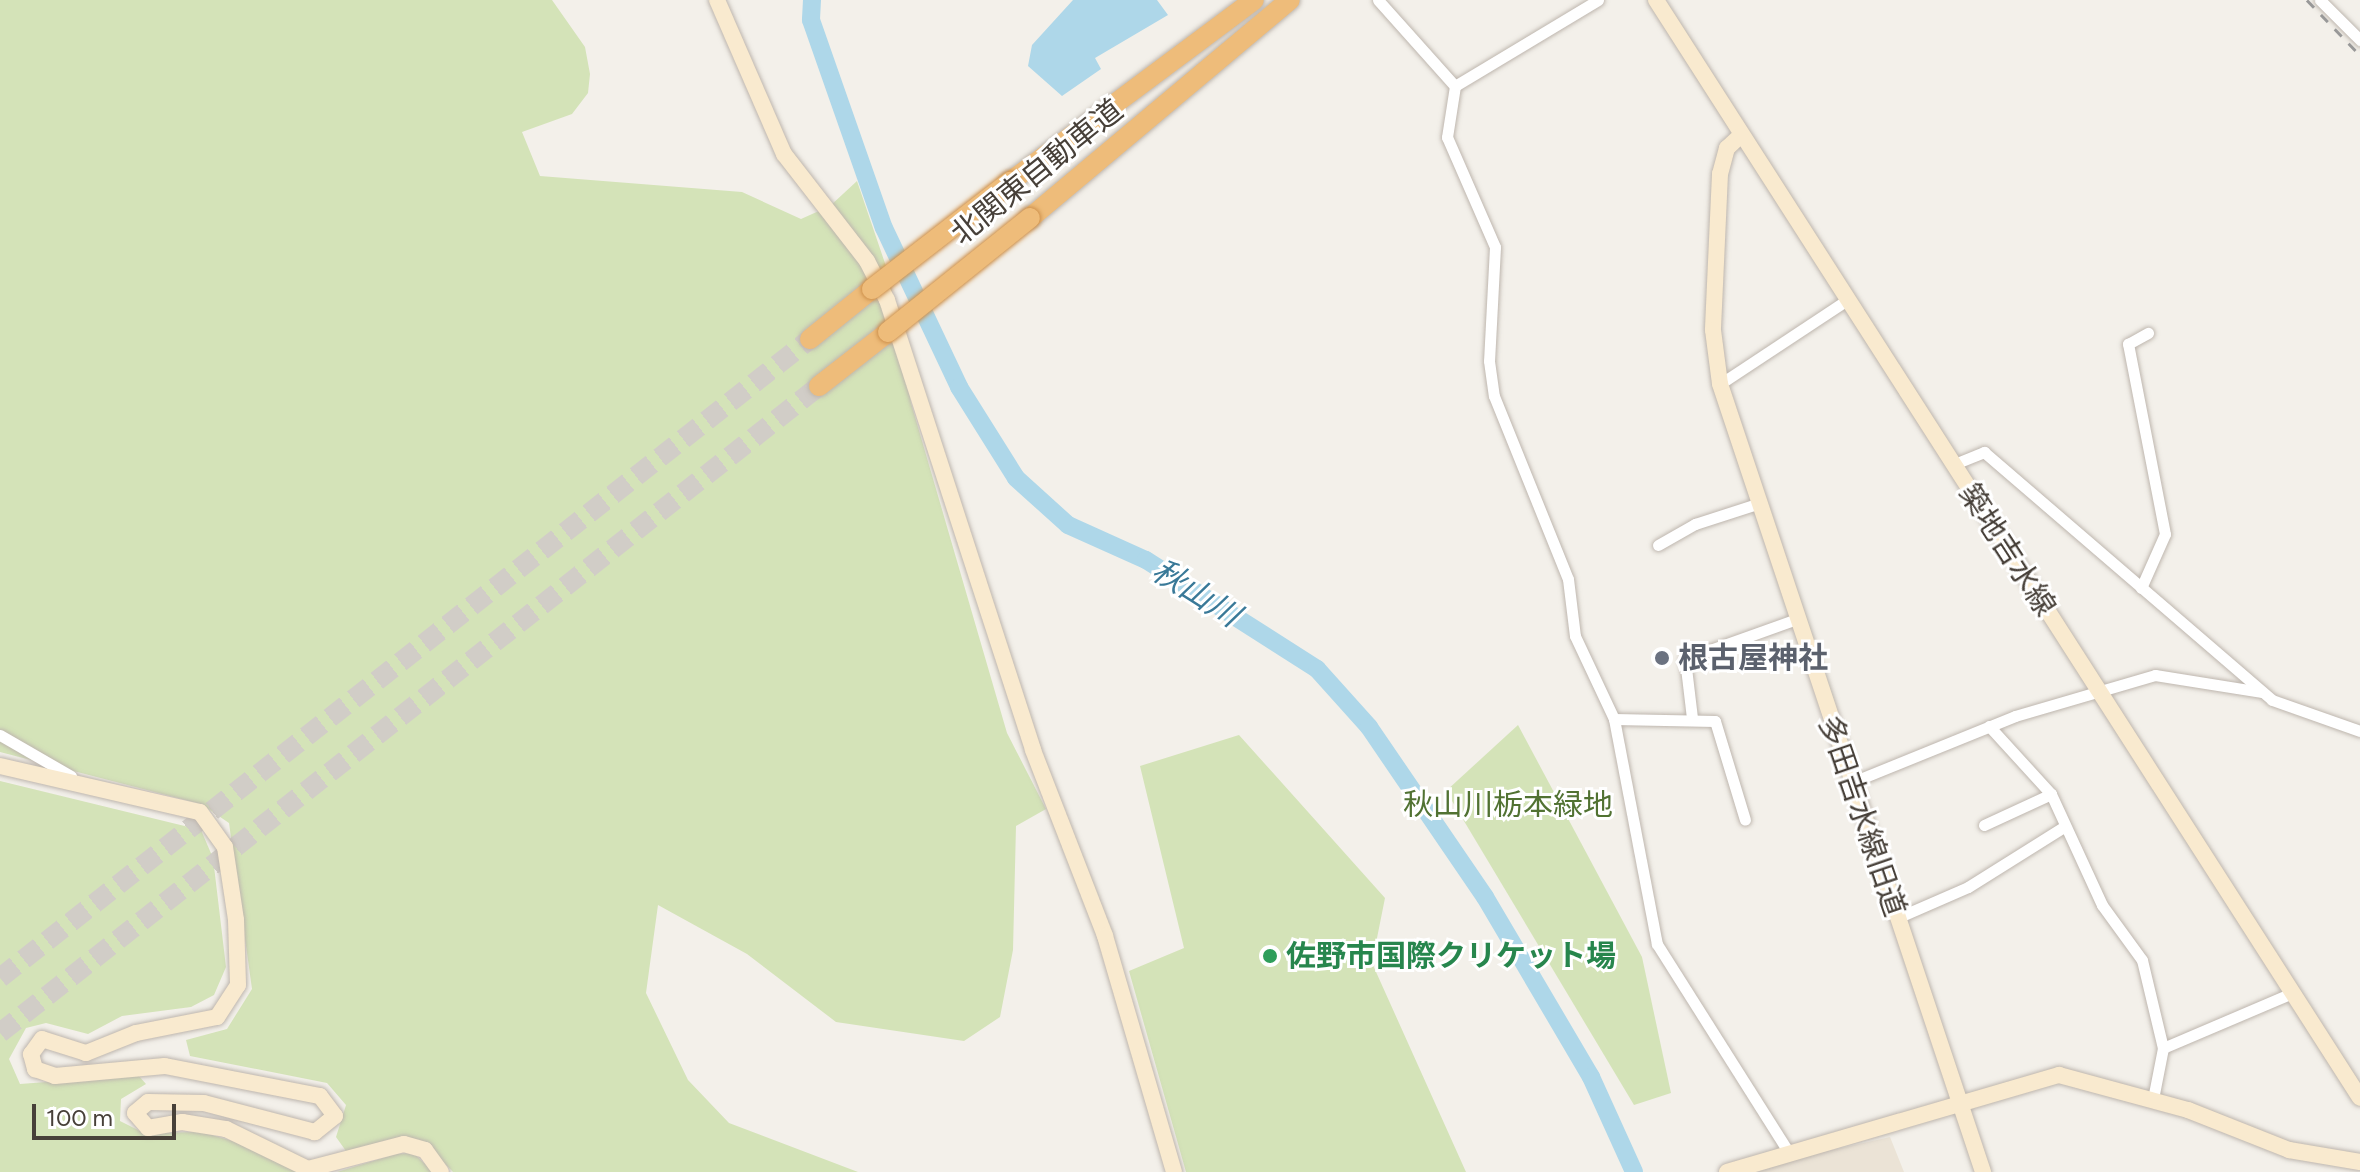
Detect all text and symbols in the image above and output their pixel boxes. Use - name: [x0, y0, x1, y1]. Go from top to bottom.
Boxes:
- street label: 北関東自動車道: [944, 92, 1130, 252]
- street label: 築地吉水線: [1951, 477, 2063, 623]
- water label: 秋山川: [1145, 551, 1247, 635]
- place label: 根古屋神社: [1678, 640, 1828, 676]
- marker: 根古屋神社: [1653, 649, 1671, 667]
- street label: 多田吉水線旧道: [1811, 711, 1913, 921]
- park label: 秋山川栃本緑地: [1403, 787, 1613, 823]
- place label: 佐野市国際クリケット場: [1286, 938, 1616, 974]
- marker: 佐野市国際クリケット場: [1261, 947, 1279, 965]
- scale bar: [36, 1088, 180, 1138]
- text: 100 m: [46, 1103, 113, 1132]

